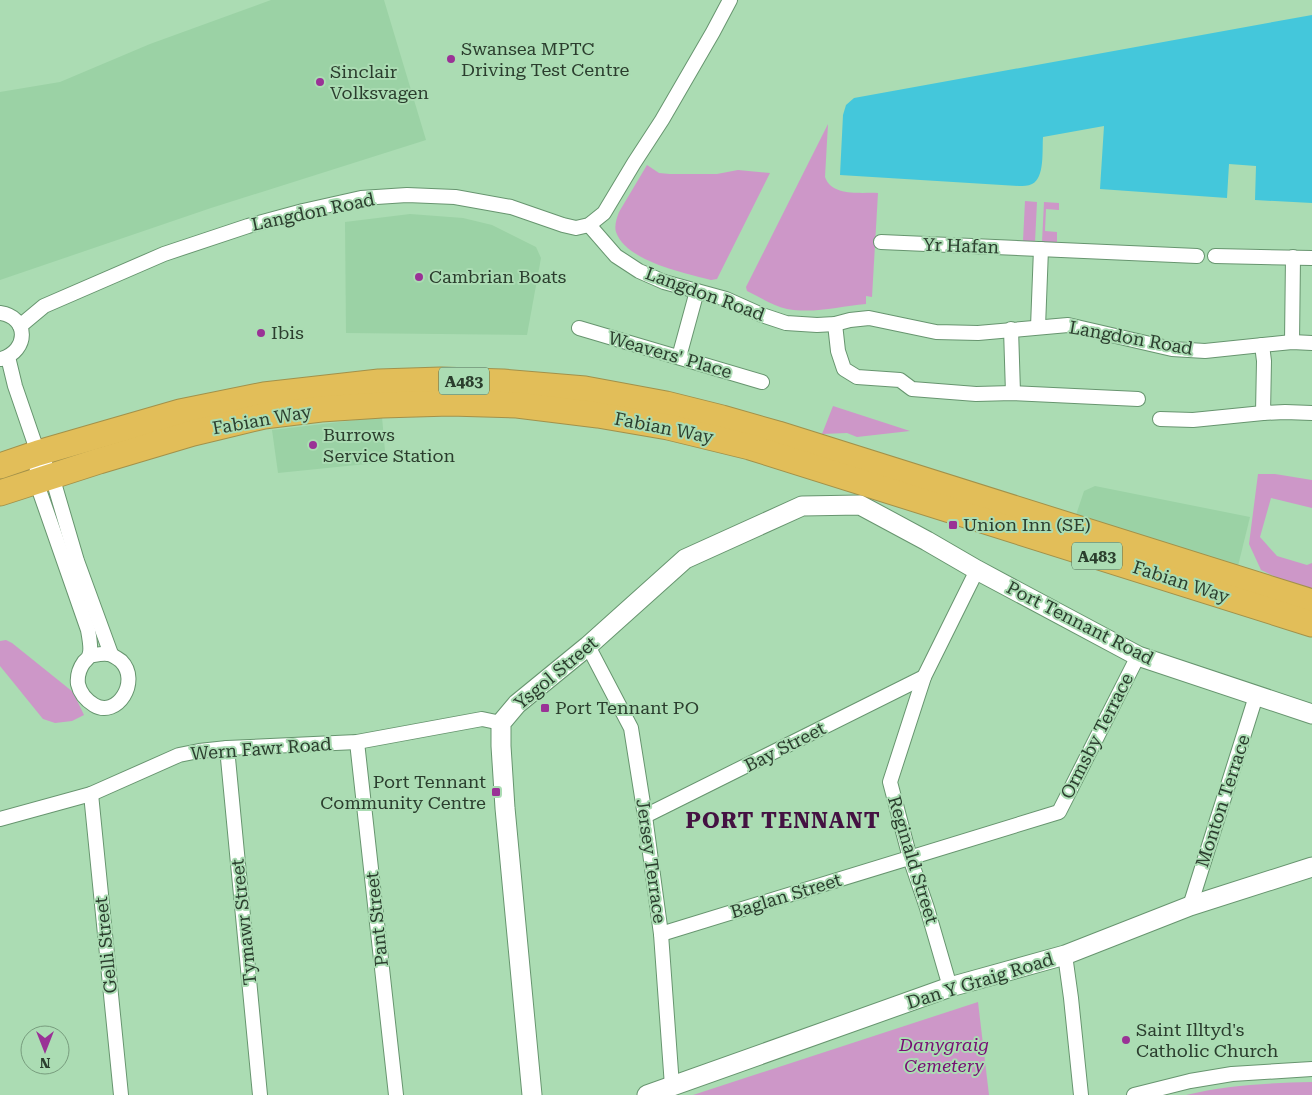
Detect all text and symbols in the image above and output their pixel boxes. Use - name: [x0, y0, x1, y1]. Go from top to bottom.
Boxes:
- place label: Swansea MPTC Driving Test Centre: [461, 38, 630, 80]
- marker: Swansea MPTC Driving Test Centre: [445, 53, 457, 65]
- place label: Sinclair Volksvagen: [330, 61, 429, 103]
- marker: Sinclair Volksvagen: [314, 76, 326, 88]
- street label: Langdon Road: [249, 188, 377, 235]
- street label: Yr Hafan: [923, 234, 1000, 257]
- street label: Langdon Road: [643, 262, 768, 325]
- place label: Cambrian Boats: [429, 266, 566, 287]
- marker: Cambrian Boats: [413, 271, 425, 283]
- street label: Langdon Road: [1067, 316, 1195, 359]
- place label: Ibis: [271, 322, 304, 343]
- marker: Ibis: [255, 327, 267, 339]
- street label: Weavers' Place: [606, 327, 734, 382]
- road number: A483: [439, 368, 489, 394]
- street label: Fabian Way: [211, 400, 314, 439]
- street label: Fabian Way: [613, 408, 716, 447]
- place label: Burrows Service Station: [323, 424, 456, 466]
- marker: Burrows Service Station: [307, 439, 319, 451]
- place label: Union Inn (SE): [963, 514, 1091, 535]
- marker: Union Inn (SE): [947, 519, 959, 531]
- road number: A483: [1072, 542, 1122, 570]
- street label: Fabian Way: [1130, 556, 1232, 607]
- street label: Port Tennant Road: [1003, 576, 1158, 669]
- street label: Ysgol Street: [510, 632, 602, 713]
- street label: Ormsby Terrace: [1056, 669, 1137, 802]
- place label: Port Tennant PO: [555, 697, 699, 718]
- marker: Port Tennant PO: [539, 702, 551, 714]
- street label: Bay Street: [741, 717, 829, 776]
- street label: Monton Terrace: [1191, 732, 1254, 870]
- street label: Wern Fawr Road: [190, 733, 333, 764]
- place label: Port Tennant Community Centre: [320, 771, 486, 813]
- marker: Port Tennant Community Centre: [490, 786, 502, 798]
- street label: Reginald Street: [884, 793, 943, 927]
- street label: Jersey Terrace: [632, 797, 671, 925]
- district label: PORT TENNANT: [685, 808, 881, 833]
- street label: Tymawr Street: [226, 858, 261, 986]
- street label: Baglan Street: [728, 869, 844, 922]
- street label: Pant Street: [361, 870, 392, 968]
- street label: Gelli Street: [90, 895, 121, 994]
- street label: Dan Y Graig Road: [904, 948, 1056, 1013]
- place label: Saint Illtyd's Catholic Church: [1136, 1019, 1279, 1061]
- north arrow: [20, 1025, 70, 1075]
- park label: Danygraig Cemetery: [898, 1034, 989, 1076]
- marker: Saint Illtyd's Catholic Church: [1120, 1034, 1132, 1046]
- text: N: [39, 1055, 50, 1071]

